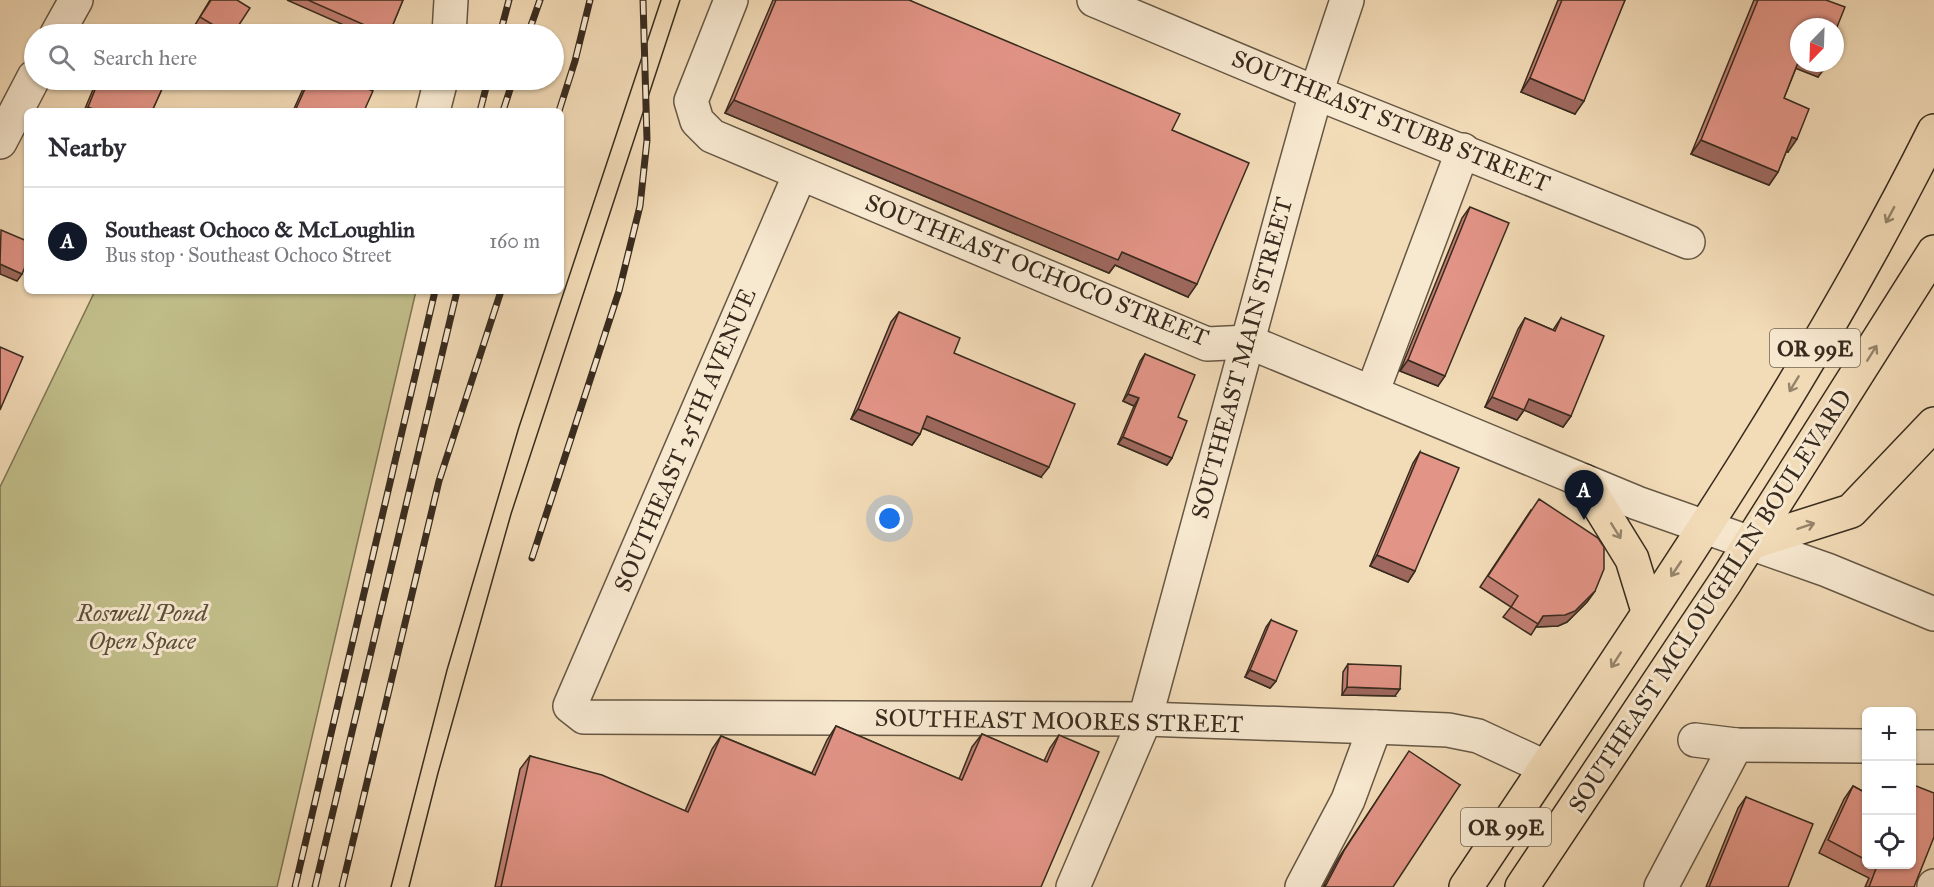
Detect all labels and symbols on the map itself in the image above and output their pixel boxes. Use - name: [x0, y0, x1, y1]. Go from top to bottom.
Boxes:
- north arrow: [1790, 18, 1844, 72]
- street label: SOUTHEAST STUBB STREET: [1227, 43, 1555, 199]
- street label: SOUTHEAST OCHOCO STREET: [861, 187, 1213, 353]
- street label: SOUTHEAST MAIN STREET: [1185, 194, 1299, 522]
- one-way arrow: [1884, 206, 1896, 223]
- street label: SOUTHEAST 25TH AVENUE: [607, 284, 763, 596]
- road number: OR 99E: [1770, 329, 1860, 367]
- one-way arrow: [1866, 345, 1878, 361]
- one-way arrow: [1788, 375, 1800, 392]
- street label: SOUTHEAST MCLOUGHLIN BOULEVARD: [1562, 384, 1858, 818]
- pin: A: [1564, 470, 1604, 520]
- your location: [875, 504, 904, 533]
- one-way arrow: [1796, 519, 1815, 530]
- one-way arrow: [1610, 522, 1622, 539]
- one-way arrow: [1670, 560, 1682, 577]
- park label: Roswell Pond Open Space: [76, 598, 209, 656]
- one-way arrow: [1610, 651, 1622, 667]
- street label: SOUTHEAST MOORES STREET: [874, 703, 1244, 739]
- road number: OR 99E: [1461, 808, 1551, 846]

